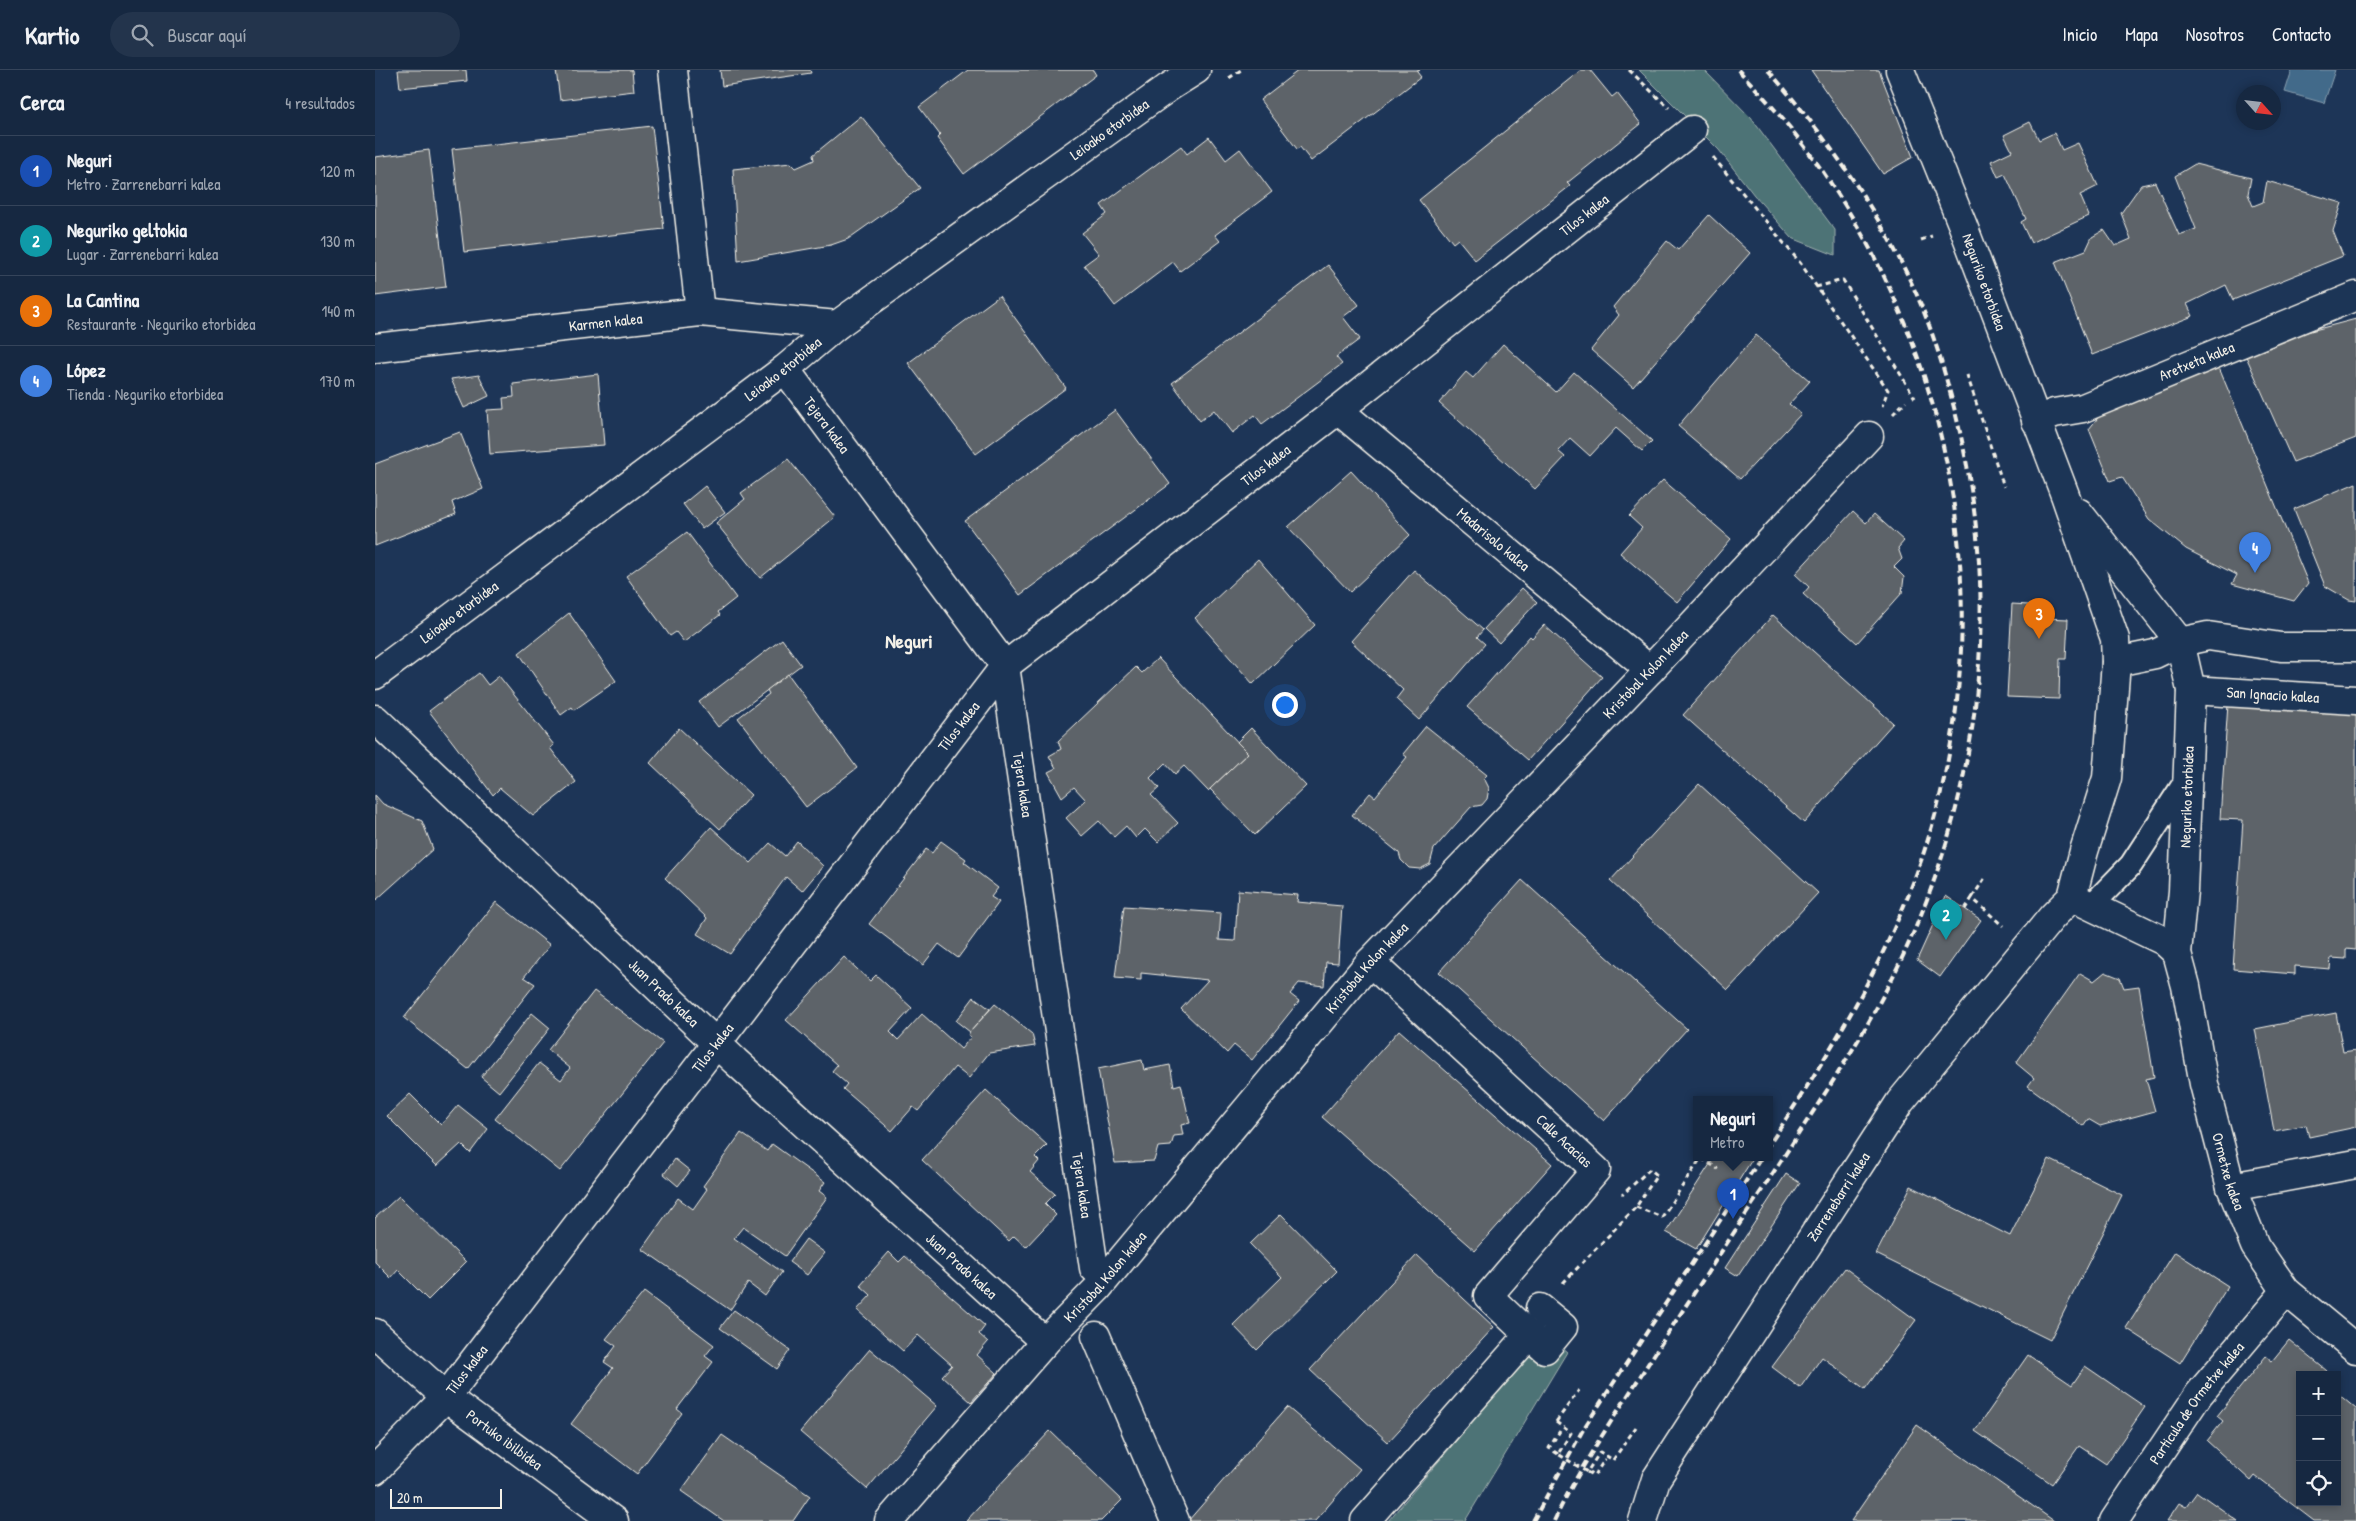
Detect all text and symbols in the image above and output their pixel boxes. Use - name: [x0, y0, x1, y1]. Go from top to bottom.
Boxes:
- search box: [110, 12, 460, 57]
- text: Kartio: [25, 19, 80, 51]
- icon: search: [128, 21, 156, 49]
- text: Buscar aquí: [168, 22, 247, 48]
- text: Inicio: [2063, 22, 2097, 47]
- text: Mapa: [2125, 22, 2158, 47]
- text: Nosotros: [2186, 22, 2244, 47]
- text: Contacto: [2272, 22, 2331, 47]
- north arrow: [2236, 85, 2281, 130]
- text: Cerca: [20, 88, 64, 117]
- text: 4 resultados: [285, 92, 355, 114]
- street label: Leioako etorbidea: [1065, 94, 1153, 165]
- text: Neguri: [67, 147, 112, 173]
- text: 1: [33, 160, 39, 182]
- text: 120 m: [320, 160, 355, 182]
- text: Metro · Zarrenebarri kalea: [67, 173, 221, 195]
- street label: Tilos kalea: [1555, 189, 1613, 241]
- text: Neguriko geltokia: [67, 217, 187, 243]
- text: 2: [32, 230, 40, 252]
- text: 130 m: [320, 230, 355, 252]
- street label: Neguriko etorbidea: [1957, 230, 2012, 333]
- text: Lugar · Zarrenebarri kalea: [67, 243, 218, 265]
- text: La Cantina: [67, 287, 139, 313]
- text: 3: [32, 300, 40, 322]
- text: 140 m: [321, 300, 355, 322]
- street label: Karmen kalea: [568, 307, 644, 336]
- text: Restaurante · Neguriko etorbidea: [67, 313, 256, 335]
- street label: Leioako etorbidea: [740, 332, 826, 406]
- street label: Aretxeta kalea: [2156, 336, 2237, 386]
- text: López: [67, 357, 106, 383]
- text: 4: [33, 370, 39, 392]
- text: 170 m: [320, 370, 355, 392]
- text: Tienda · Neguriko etorbidea: [67, 383, 223, 405]
- street label: Tejera kalea: [799, 392, 855, 458]
- street label: Tilos kalea: [1236, 439, 1295, 491]
- street label: Madarisolo kalea: [1453, 502, 1535, 576]
- pin: 4: [2239, 532, 2271, 573]
- street label: Leioako etorbidea: [415, 576, 502, 648]
- pin: 3: [2023, 598, 2055, 639]
- street label: Kristobal Kolon kalea: [1598, 625, 1693, 723]
- district label: Neguri: [885, 627, 933, 655]
- street label: San Ignacio kalea: [2226, 681, 2320, 708]
- your location: [1272, 692, 1298, 718]
- street label: Tilos kalea: [933, 697, 984, 755]
- street label: Neguriko etorbidea: [2174, 746, 2199, 848]
- street label: Tejera kalea: [1008, 751, 1038, 819]
- pin: 2: [1930, 899, 1962, 940]
- street label: Kristobal Kolon kalea: [1320, 917, 1413, 1018]
- street label: Juan Prado kalea: [624, 954, 704, 1031]
- street label: Tilos kalea: [687, 1018, 738, 1077]
- popup: [1693, 1096, 1773, 1161]
- text: Neguri: [1710, 1105, 1756, 1131]
- street label: Calle Acacias: [1532, 1109, 1597, 1172]
- street label: Ormetxe kalea: [2207, 1130, 2250, 1213]
- text: Metro: [1710, 1131, 1744, 1153]
- street label: Zarrenebarri kalea: [1802, 1148, 1875, 1245]
- street label: Tejera kalea: [1067, 1151, 1097, 1219]
- pin: 1: [1717, 1178, 1749, 1219]
- street label: Kristobal Kolon kalea: [1059, 1226, 1151, 1327]
- street label: Juan Prado kalea: [921, 1228, 1002, 1304]
- street label: Particula de Ormetxe kalea: [2144, 1337, 2249, 1468]
- street label: Tilos kalea: [440, 1340, 492, 1399]
- map controls: [2296, 1371, 2341, 1506]
- button: +: [2296, 1371, 2341, 1416]
- street label: Portuko ibilbidea: [462, 1404, 547, 1475]
- button: −: [2296, 1416, 2341, 1461]
- button: locate: [2296, 1461, 2341, 1506]
- scale bar: [390, 1486, 503, 1509]
- text: 20 m: [397, 1488, 423, 1507]

